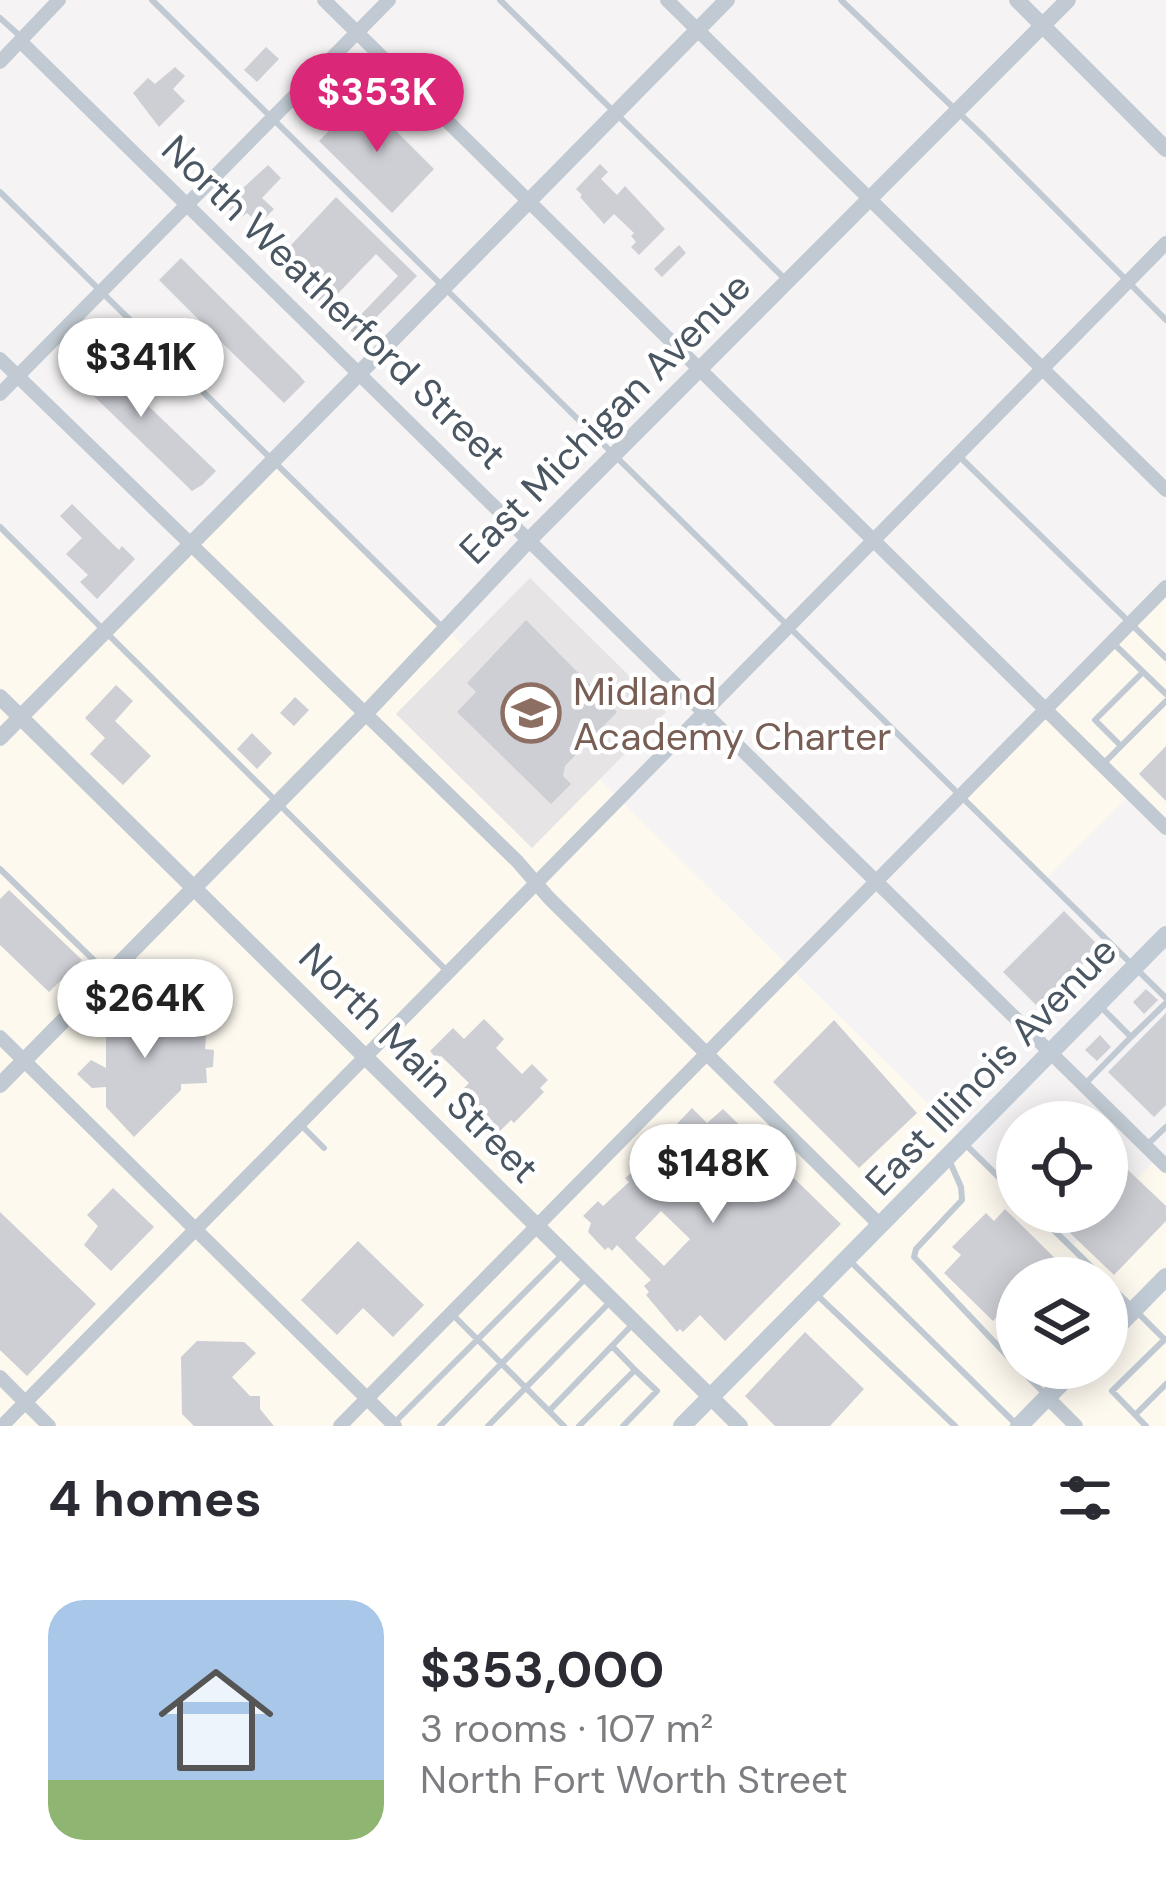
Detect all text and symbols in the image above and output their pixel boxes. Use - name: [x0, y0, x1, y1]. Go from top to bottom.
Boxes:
- pin: $353K: [293, 53, 461, 155]
- text: $353K: [317, 66, 437, 117]
- street label: North Weatherford Street: [151, 124, 517, 480]
- street label: East Michigan Avenue: [448, 261, 762, 575]
- pin: $341K: [57, 318, 225, 420]
- text: $341K: [85, 331, 197, 382]
- place label: Midland Academy Charter: [573, 666, 892, 762]
- school or university icon: Midland Academy Charter: [500, 682, 562, 744]
- street label: East Illinois Avenue: [854, 926, 1128, 1206]
- street label: North Main Street: [288, 932, 550, 1194]
- pin: $264K: [61, 959, 229, 1061]
- text: $264K: [84, 972, 206, 1023]
- map controls: [996, 1101, 1128, 1389]
- button: locate: [996, 1101, 1128, 1233]
- pin: $148K: [629, 1124, 797, 1226]
- text: $148K: [656, 1137, 770, 1188]
- button: layers: [996, 1257, 1128, 1389]
- text: 4 homes: [48, 1465, 262, 1532]
- icon: filters: [1052, 1465, 1118, 1531]
- text: $353,000: [420, 1636, 664, 1703]
- icon: home: [144, 1648, 288, 1792]
- text: 3 rooms · 107 m²: [420, 1703, 713, 1754]
- text: North Fort Worth Street: [420, 1754, 848, 1805]

